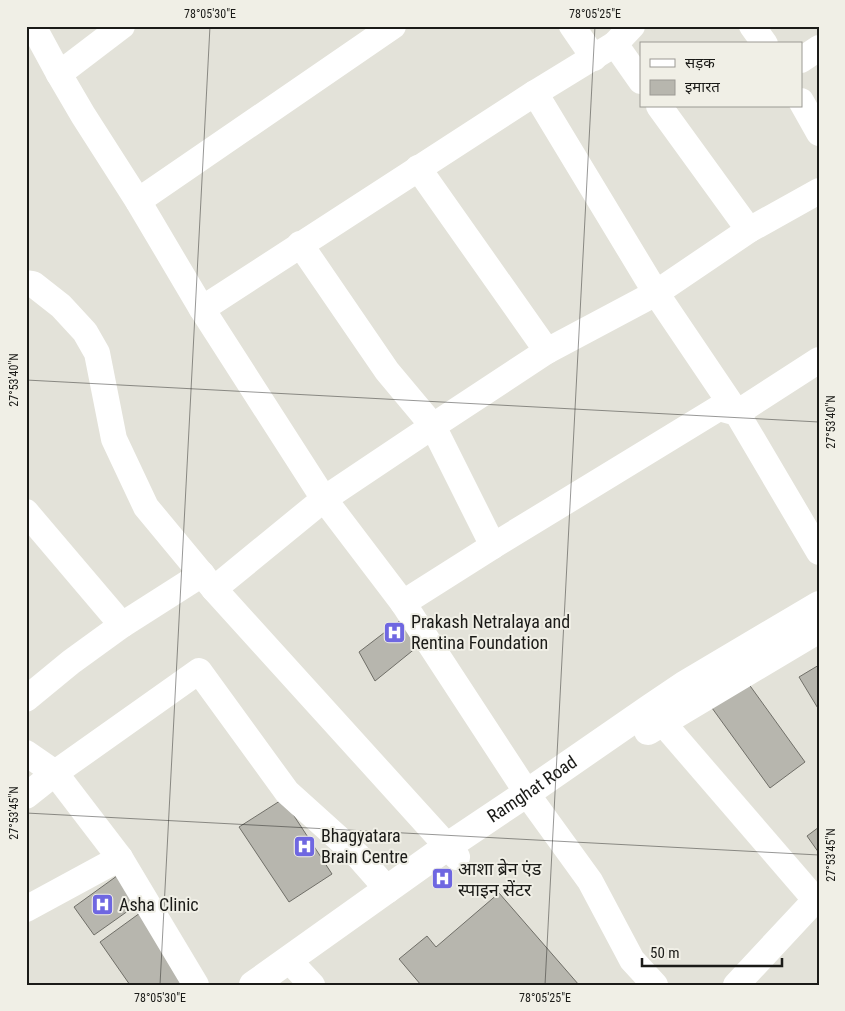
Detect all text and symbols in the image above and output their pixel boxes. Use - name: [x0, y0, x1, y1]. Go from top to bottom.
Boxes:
- text: 78°05'30"E: [184, 7, 236, 21]
- text: 78°05'25"E: [569, 7, 621, 21]
- legend: [640, 42, 802, 108]
- text: सड़क: [685, 54, 715, 72]
- text: इमारत: [685, 78, 720, 96]
- text: 27°53'40"N: [7, 353, 21, 407]
- text: 27°53'40"N: [824, 395, 838, 449]
- place label: Prakash Netralaya and Rentina Foundation: [411, 611, 570, 653]
- hospital icon: Prakash Netralaya and Rentina Foundation: [383, 620, 407, 644]
- street label: Ramghat Road: [483, 751, 581, 827]
- text: 27°53'45"N: [7, 786, 21, 840]
- place label: Bhagyatara Brain Centre: [321, 825, 408, 867]
- text: 27°53'45"N: [824, 828, 838, 882]
- hospital icon: Bhagyatara Brain Centre: [293, 834, 317, 858]
- place label: आशा ब्रेन एंड स्पाइन सेंटर: [458, 858, 542, 900]
- hospital icon: आशा ब्रेन एंड स्पाइन सेंटर: [430, 867, 454, 891]
- hospital icon: Asha Clinic: [91, 893, 115, 917]
- place label: Asha Clinic: [119, 894, 199, 915]
- scale bar: [642, 936, 782, 968]
- text: 50 m: [650, 944, 680, 962]
- text: 78°05'30"E: [134, 991, 186, 1005]
- text: 78°05'25"E: [519, 991, 571, 1005]

